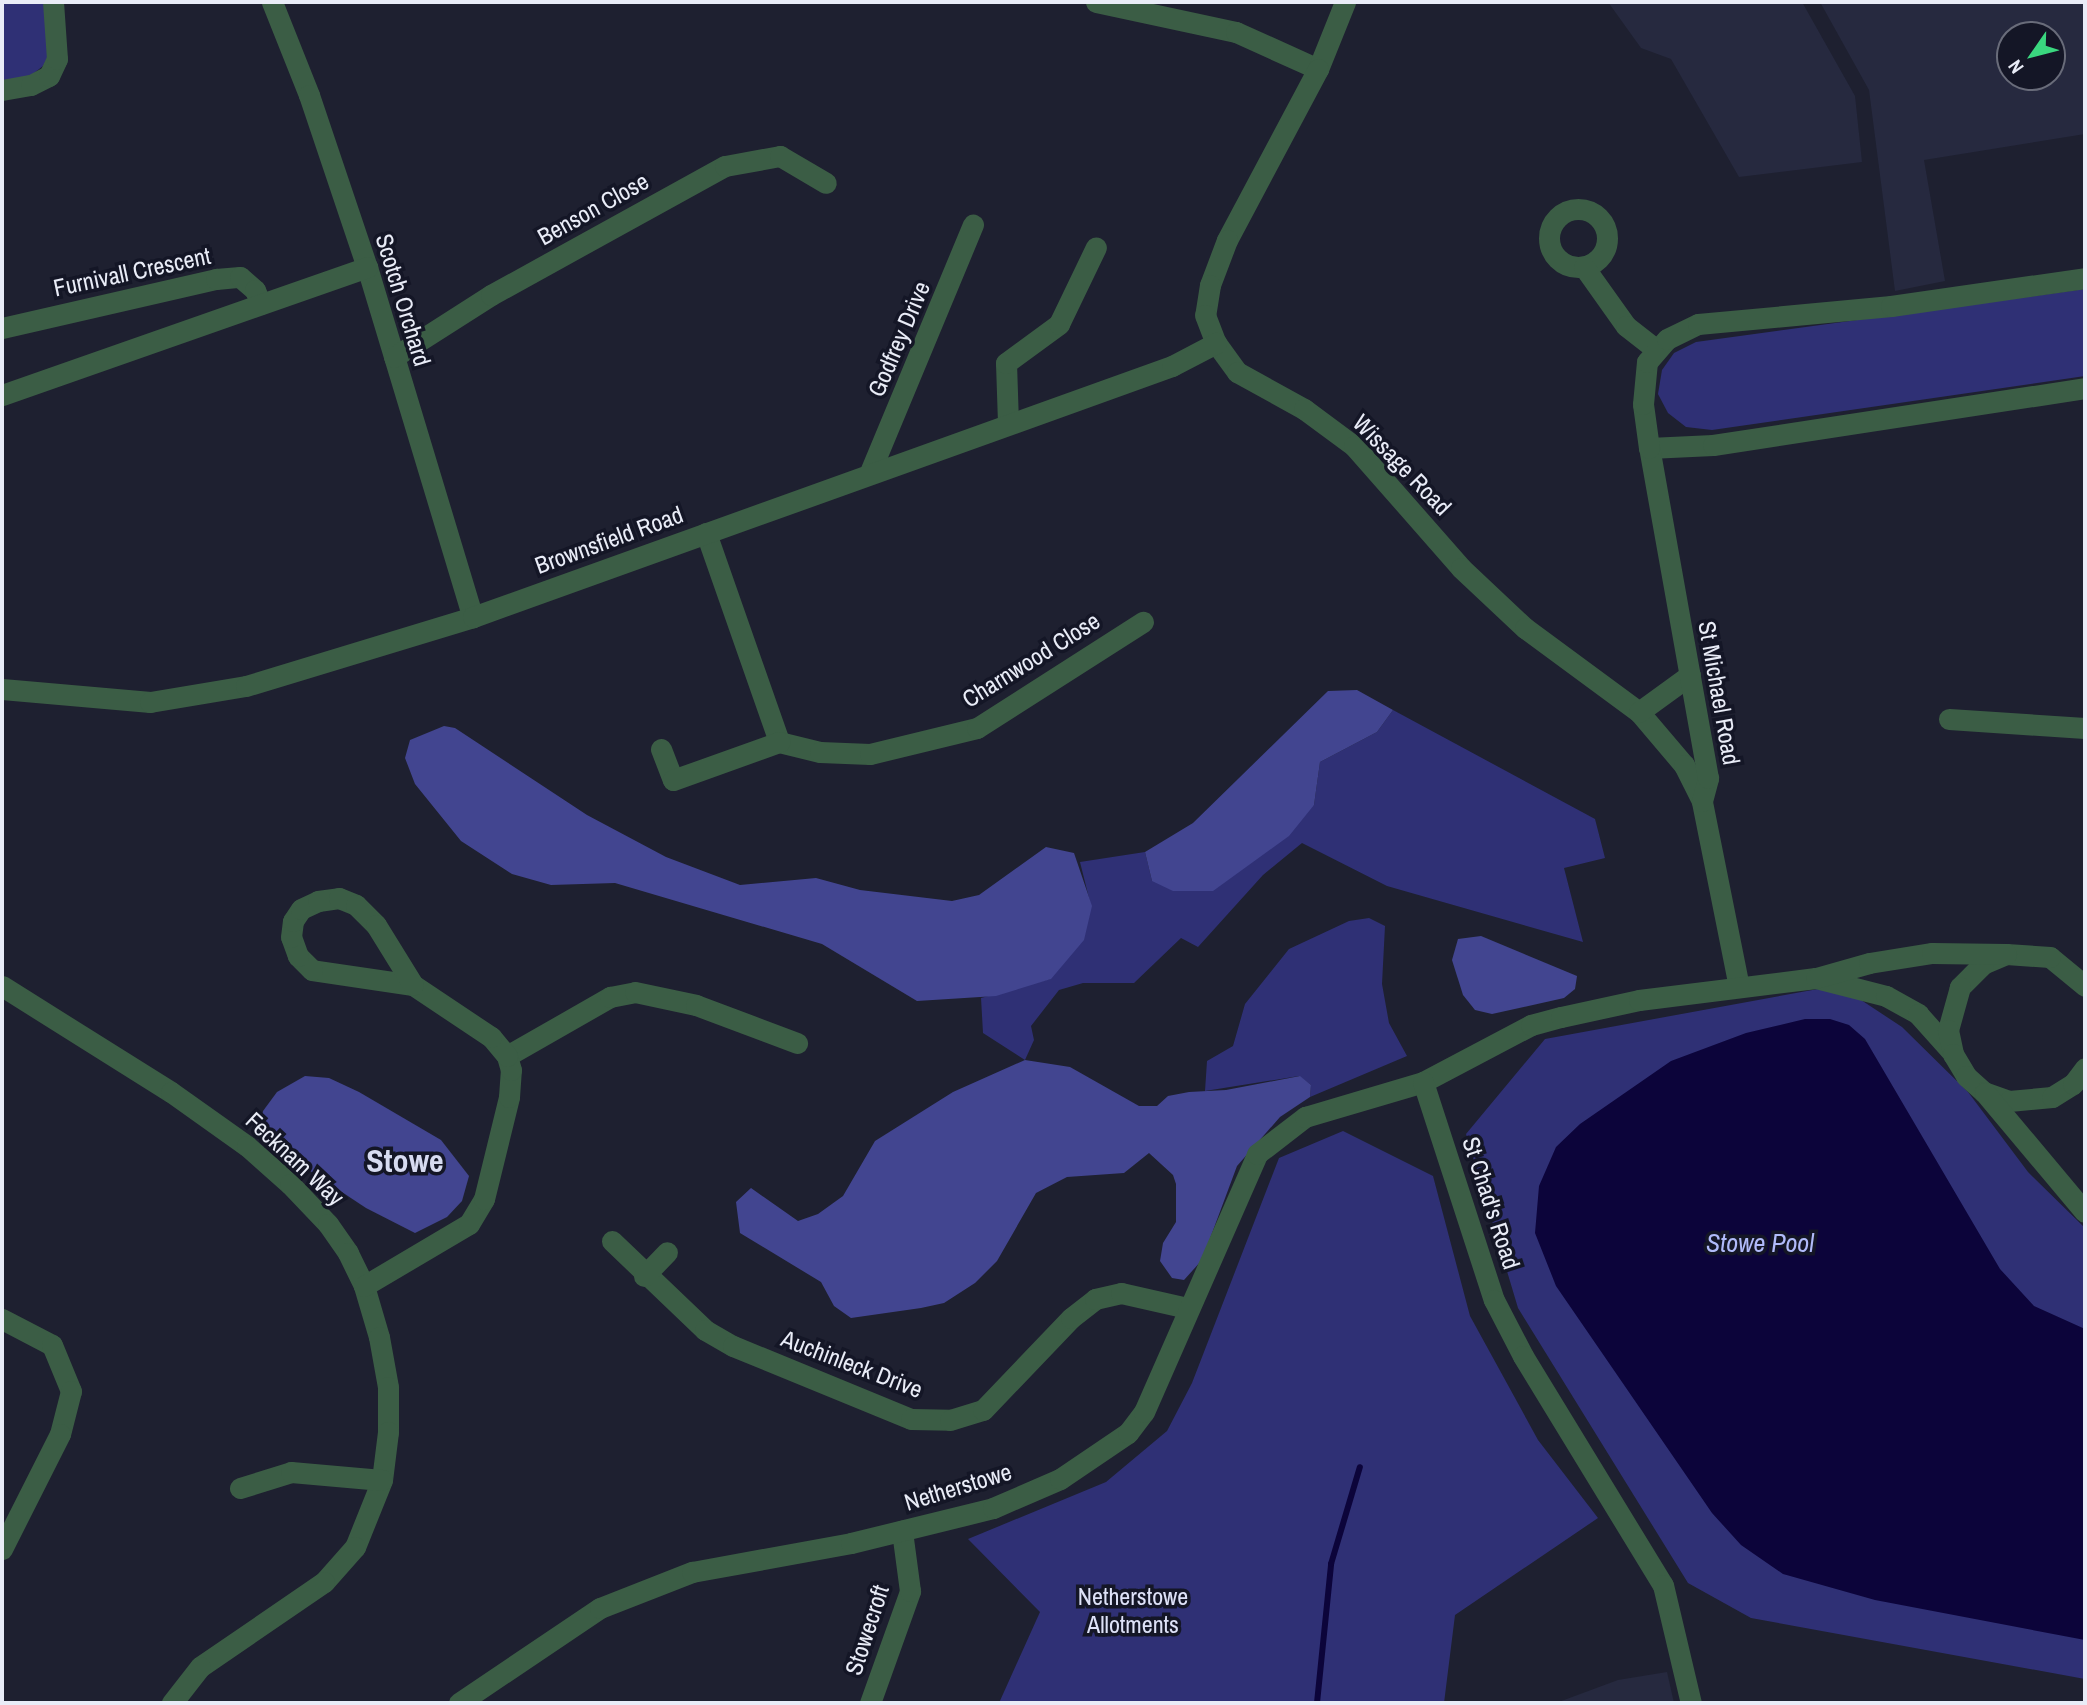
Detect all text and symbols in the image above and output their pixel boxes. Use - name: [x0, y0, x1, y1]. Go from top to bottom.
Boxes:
- north arrow: [1996, 21, 2066, 91]
- text: N: [2002, 55, 2029, 79]
- street label: Benson Close: [532, 167, 654, 251]
- street label: Scotch Orchard: [369, 230, 437, 370]
- street label: Furnivall Crescent: [51, 241, 213, 303]
- street label: Godfrey Drive: [862, 277, 936, 401]
- street label: Wissage Road: [1347, 409, 1457, 521]
- street label: Brownsfield Road: [531, 500, 687, 580]
- street label: Charnwood Close: [957, 606, 1105, 714]
- street label: St Michael Road: [1692, 619, 1746, 767]
- street label: Fecknam Way: [240, 1106, 350, 1212]
- street label: St Chad's Road: [1456, 1133, 1526, 1273]
- district label: Stowe: [366, 1142, 444, 1180]
- water label: Stowe Pool: [1706, 1227, 1814, 1259]
- street label: Auchinleck Drive: [777, 1324, 927, 1404]
- street label: Netherstowe: [901, 1457, 1015, 1517]
- street label: Stowecroft: [839, 1581, 895, 1679]
- park label: Netherstowe Allotments: [1078, 1583, 1188, 1639]

